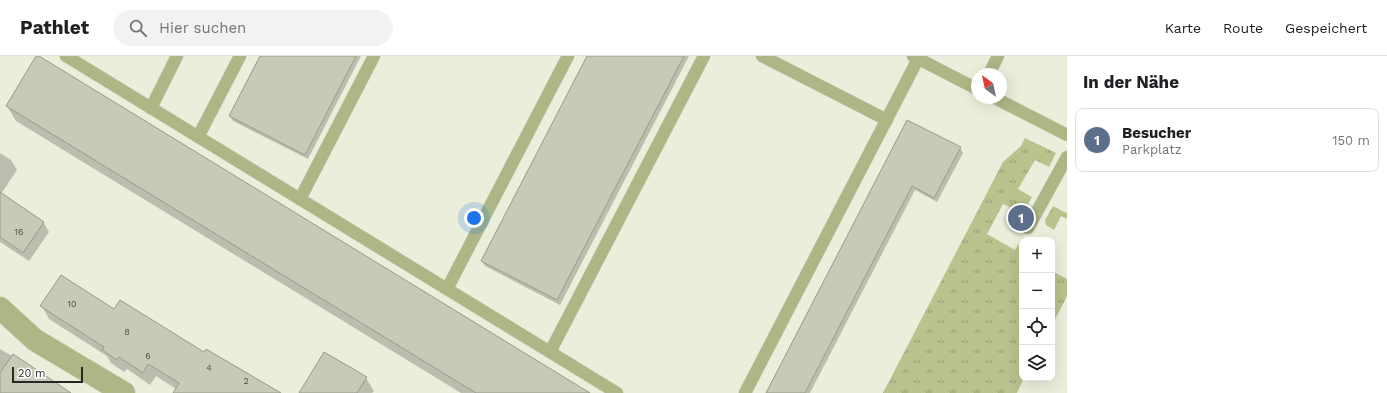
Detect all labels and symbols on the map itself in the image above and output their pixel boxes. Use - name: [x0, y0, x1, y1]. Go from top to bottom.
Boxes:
- north arrow: [971, 68, 1007, 104]
- pin: 1: [1008, 203, 1034, 233]
- your location: [464, 208, 484, 228]
- house number: 16: [15, 227, 23, 237]
- house number: 10: [67, 299, 77, 309]
- house number: 8: [124, 327, 130, 337]
- house number: 6: [145, 351, 151, 361]
- house number: 4: [206, 363, 212, 373]
- scale bar: [12, 365, 83, 384]
- house number: 2: [243, 376, 249, 386]

